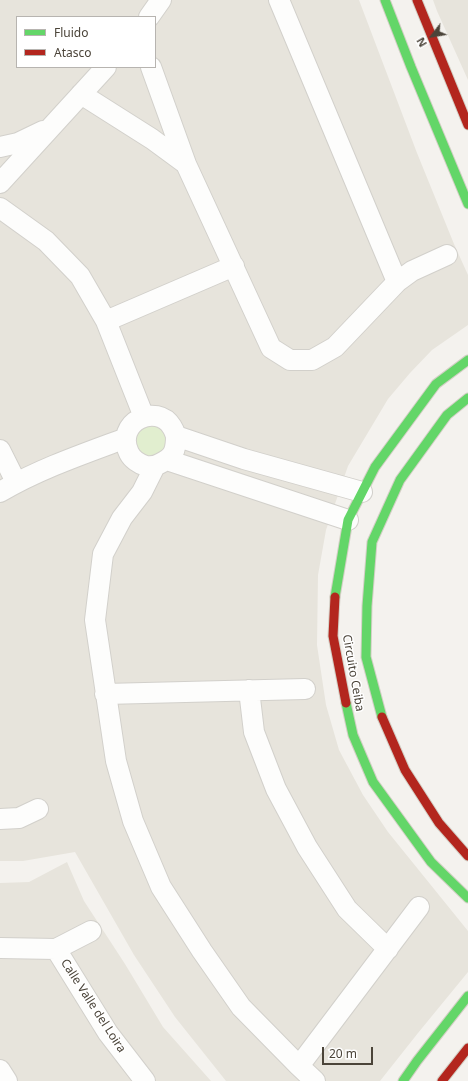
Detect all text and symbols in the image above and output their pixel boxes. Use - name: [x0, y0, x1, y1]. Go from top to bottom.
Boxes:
- legend: [16, 16, 156, 68]
- north arrow: [412, 16, 452, 56]
- text: Fluido: [54, 24, 88, 41]
- text: N: [413, 35, 430, 50]
- text: Atasco: [54, 44, 92, 61]
- street label: Circuito Ceiba: [339, 633, 367, 713]
- street label: Calle Valle del Loira: [57, 957, 129, 1055]
- scale bar: [324, 1039, 375, 1065]
- text: 20 m: [329, 1045, 357, 1062]

